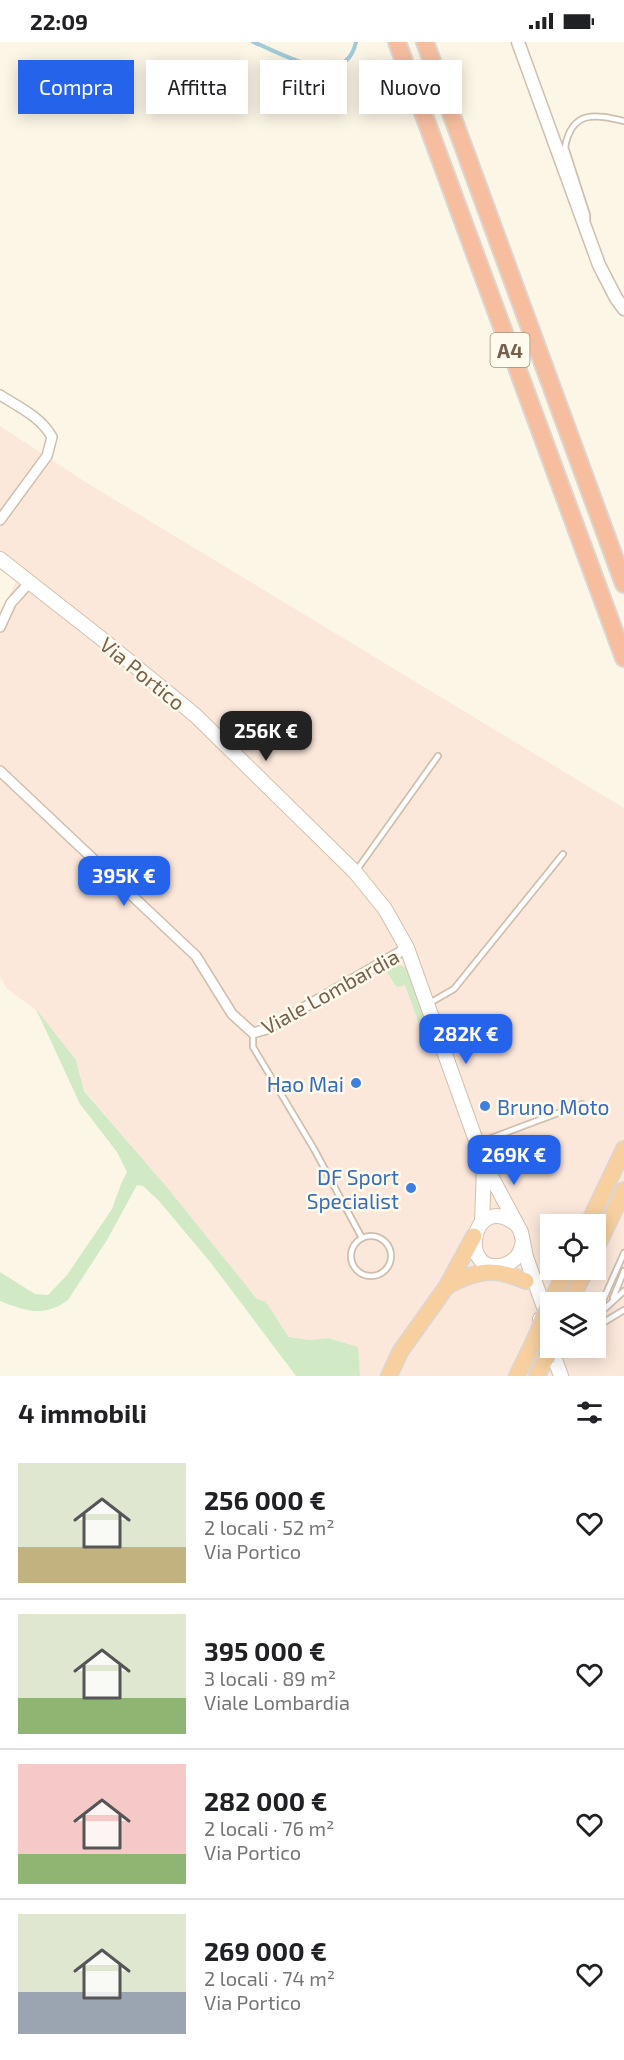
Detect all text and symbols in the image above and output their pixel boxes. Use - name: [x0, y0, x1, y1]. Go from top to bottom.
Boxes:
- text: 22:09: [30, 8, 88, 34]
- chip: Compra: [18, 60, 134, 114]
- chip: Affitta: [146, 60, 248, 114]
- chip: Filtri: [260, 60, 347, 114]
- chip: Nuovo: [359, 60, 462, 114]
- road number: A4: [490, 333, 530, 367]
- street label: Via Portico: [95, 631, 191, 715]
- pin: 256K €: [217, 711, 315, 762]
- text: 256K €: [234, 718, 298, 742]
- pin: 395K €: [75, 856, 173, 907]
- text: 395K €: [92, 863, 156, 887]
- street label: Viale Lombardia: [257, 943, 403, 1039]
- pin: 282K €: [417, 1014, 515, 1065]
- text: 282K €: [433, 1021, 499, 1045]
- place label: Hao Mai: [267, 1071, 344, 1096]
- marker: Hao Mai: [349, 1076, 363, 1090]
- place label: Bruno Moto: [497, 1094, 609, 1119]
- marker: Bruno Moto: [478, 1099, 492, 1113]
- pin: 269K €: [465, 1135, 563, 1186]
- text: 269K €: [482, 1142, 546, 1166]
- place label: DF Sport Specialist: [307, 1164, 399, 1213]
- marker: DF Sport Specialist: [404, 1181, 418, 1195]
- map controls: [540, 1214, 606, 1358]
- button: locate: [540, 1214, 606, 1280]
- button: layers: [540, 1292, 606, 1358]
- icon: filters: [573, 1396, 606, 1429]
- text: 4 immobili: [18, 1397, 147, 1428]
- text: 256 000 €: [204, 1484, 326, 1515]
- icon: home: [66, 1487, 138, 1559]
- icon: heart: [573, 1507, 606, 1540]
- text: 2 locali · 52 m²: [204, 1515, 335, 1539]
- text: Via Portico: [204, 1539, 301, 1563]
- text: 395 000 €: [204, 1635, 326, 1666]
- icon: home: [66, 1638, 138, 1710]
- icon: heart: [573, 1658, 606, 1691]
- text: 3 locali · 89 m²: [204, 1666, 336, 1690]
- text: Viale Lombardia: [204, 1690, 350, 1714]
- text: 282 000 €: [204, 1785, 328, 1816]
- icon: home: [66, 1788, 138, 1860]
- icon: heart: [573, 1808, 606, 1841]
- text: 2 locali · 76 m²: [204, 1816, 334, 1840]
- text: Via Portico: [204, 1840, 301, 1864]
- text: 269 000 €: [204, 1935, 327, 1966]
- icon: home: [66, 1938, 138, 2010]
- icon: heart: [573, 1958, 606, 1991]
- text: 2 locali · 74 m²: [204, 1966, 335, 1990]
- text: Via Portico: [204, 1990, 301, 2014]

